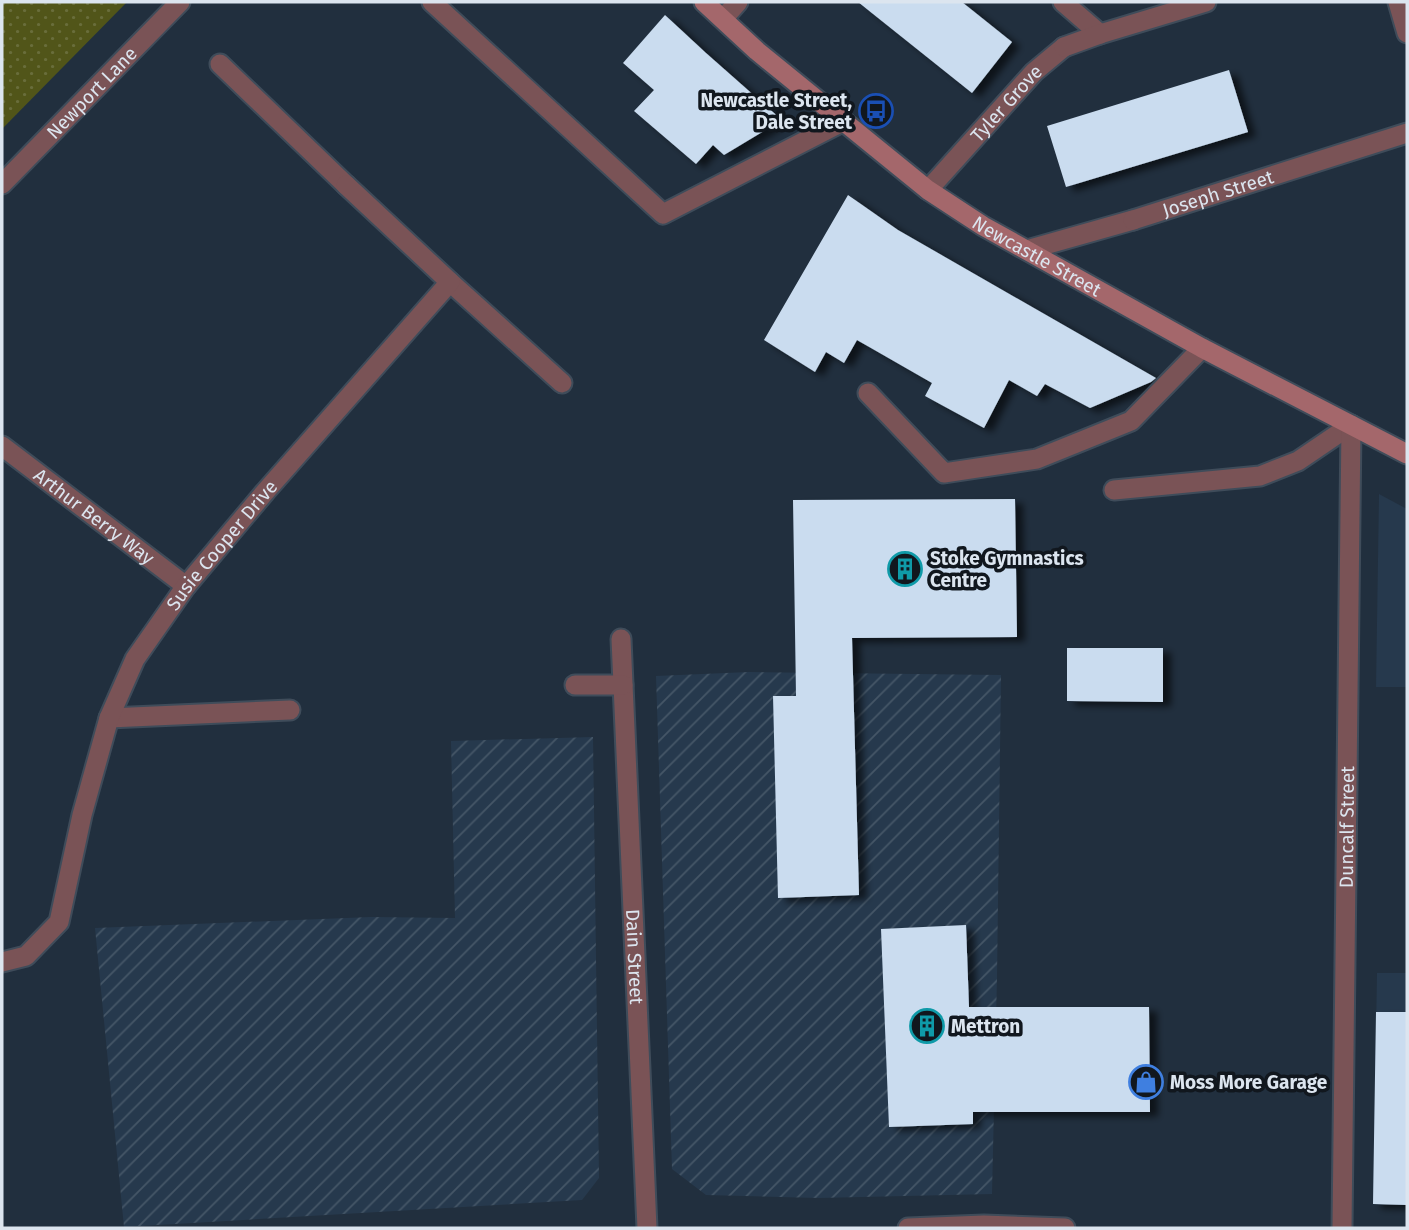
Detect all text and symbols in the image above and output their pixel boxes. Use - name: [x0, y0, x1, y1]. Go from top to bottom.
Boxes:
- street label: Newport Lane: [42, 42, 142, 144]
- street label: Tyler Grove: [966, 59, 1047, 147]
- place label: Newcastle Street, Dale Street: [700, 89, 853, 134]
- bus stop icon: Newcastle Street, Dale Street: [857, 92, 895, 130]
- street label: Joseph Street: [1160, 165, 1276, 222]
- street label: Newcastle Street: [968, 211, 1105, 302]
- street label: Arthur Berry Way: [29, 464, 159, 570]
- street label: Susie Cooper Drive: [162, 475, 282, 615]
- place label: Stoke Gymnastics Centre: [930, 547, 1084, 592]
- building icon: Stoke Gymnastics Centre: [886, 550, 924, 588]
- street label: Duncalf Street: [1335, 766, 1359, 888]
- street label: Dain Street: [621, 909, 648, 1005]
- building icon: Mettron: [908, 1007, 946, 1045]
- place label: Mettron: [951, 1015, 1020, 1038]
- shop icon: Moss More Garage: [1127, 1063, 1165, 1101]
- place label: Moss More Garage: [1170, 1071, 1327, 1094]

